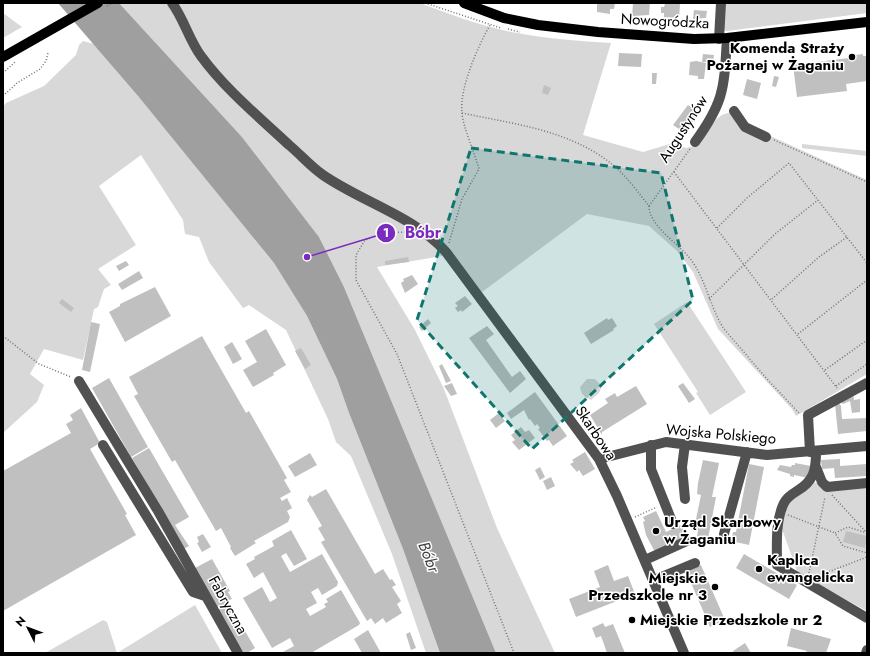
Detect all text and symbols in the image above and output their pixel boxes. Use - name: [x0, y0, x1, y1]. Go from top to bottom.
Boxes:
- street label: Nowogródzka: [620, 8, 710, 34]
- place label: Komenda Straży Pożarnej w Żaganiu: [706, 37, 844, 76]
- marker: Komenda Straży Pożarnej w Żaganiu: [847, 52, 857, 62]
- street label: Augustynów: [653, 90, 713, 167]
- callout: Bóbr: [376, 219, 449, 247]
- text: Bóbr: [405, 221, 442, 244]
- text: 1: [383, 224, 389, 242]
- street label: Skarbowa: [570, 402, 622, 464]
- street label: Wojska Polskiego: [665, 418, 777, 450]
- place label: Urząd Skarbowy w Żaganiu: [663, 511, 781, 550]
- marker: Urząd Skarbowy w Żaganiu: [651, 526, 661, 536]
- water label: Bóbr: [412, 538, 446, 577]
- place label: Kaplica ewangelicka: [767, 549, 854, 588]
- marker: Kaplica ewangelicka: [754, 564, 764, 574]
- place label: Miejskie Przedszkole nr 3: [588, 567, 707, 606]
- street label: Fabryczna: [203, 572, 253, 638]
- marker: Miejskie Przedszkole nr 3: [710, 582, 720, 592]
- north arrow: [8, 608, 48, 648]
- place label: Miejskie Przedszkole nr 2: [640, 609, 822, 631]
- text: N: [12, 613, 29, 630]
- marker: Miejskie Przedszkole nr 2: [627, 615, 637, 625]

